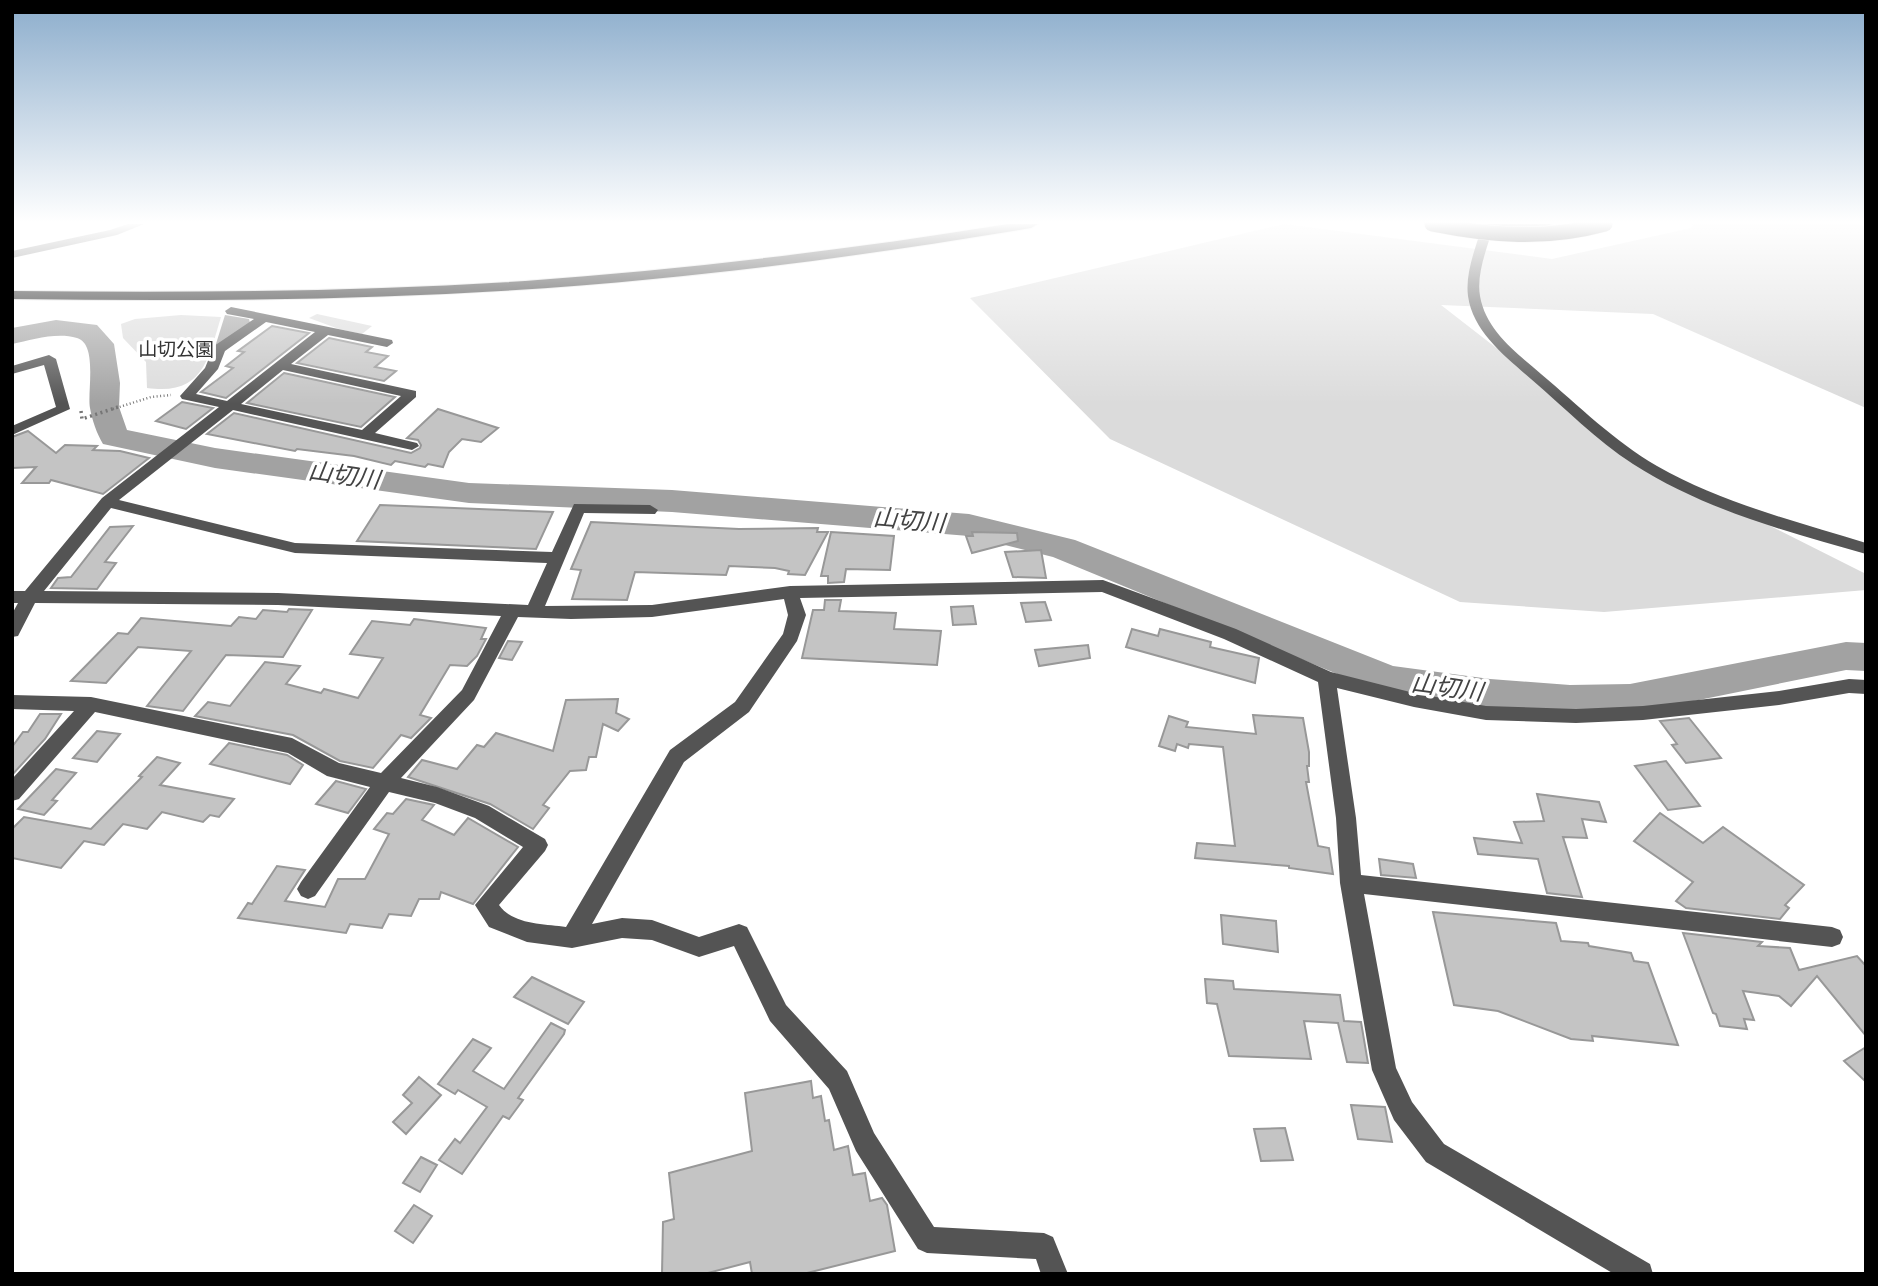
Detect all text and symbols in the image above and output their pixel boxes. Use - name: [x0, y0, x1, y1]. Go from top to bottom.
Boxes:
- park label: 山切公園: [138, 339, 214, 362]
- water label: 山切川: [306, 457, 385, 496]
- water label: 山切川: [872, 503, 949, 539]
- water label: 山切川: [1409, 669, 1488, 708]

